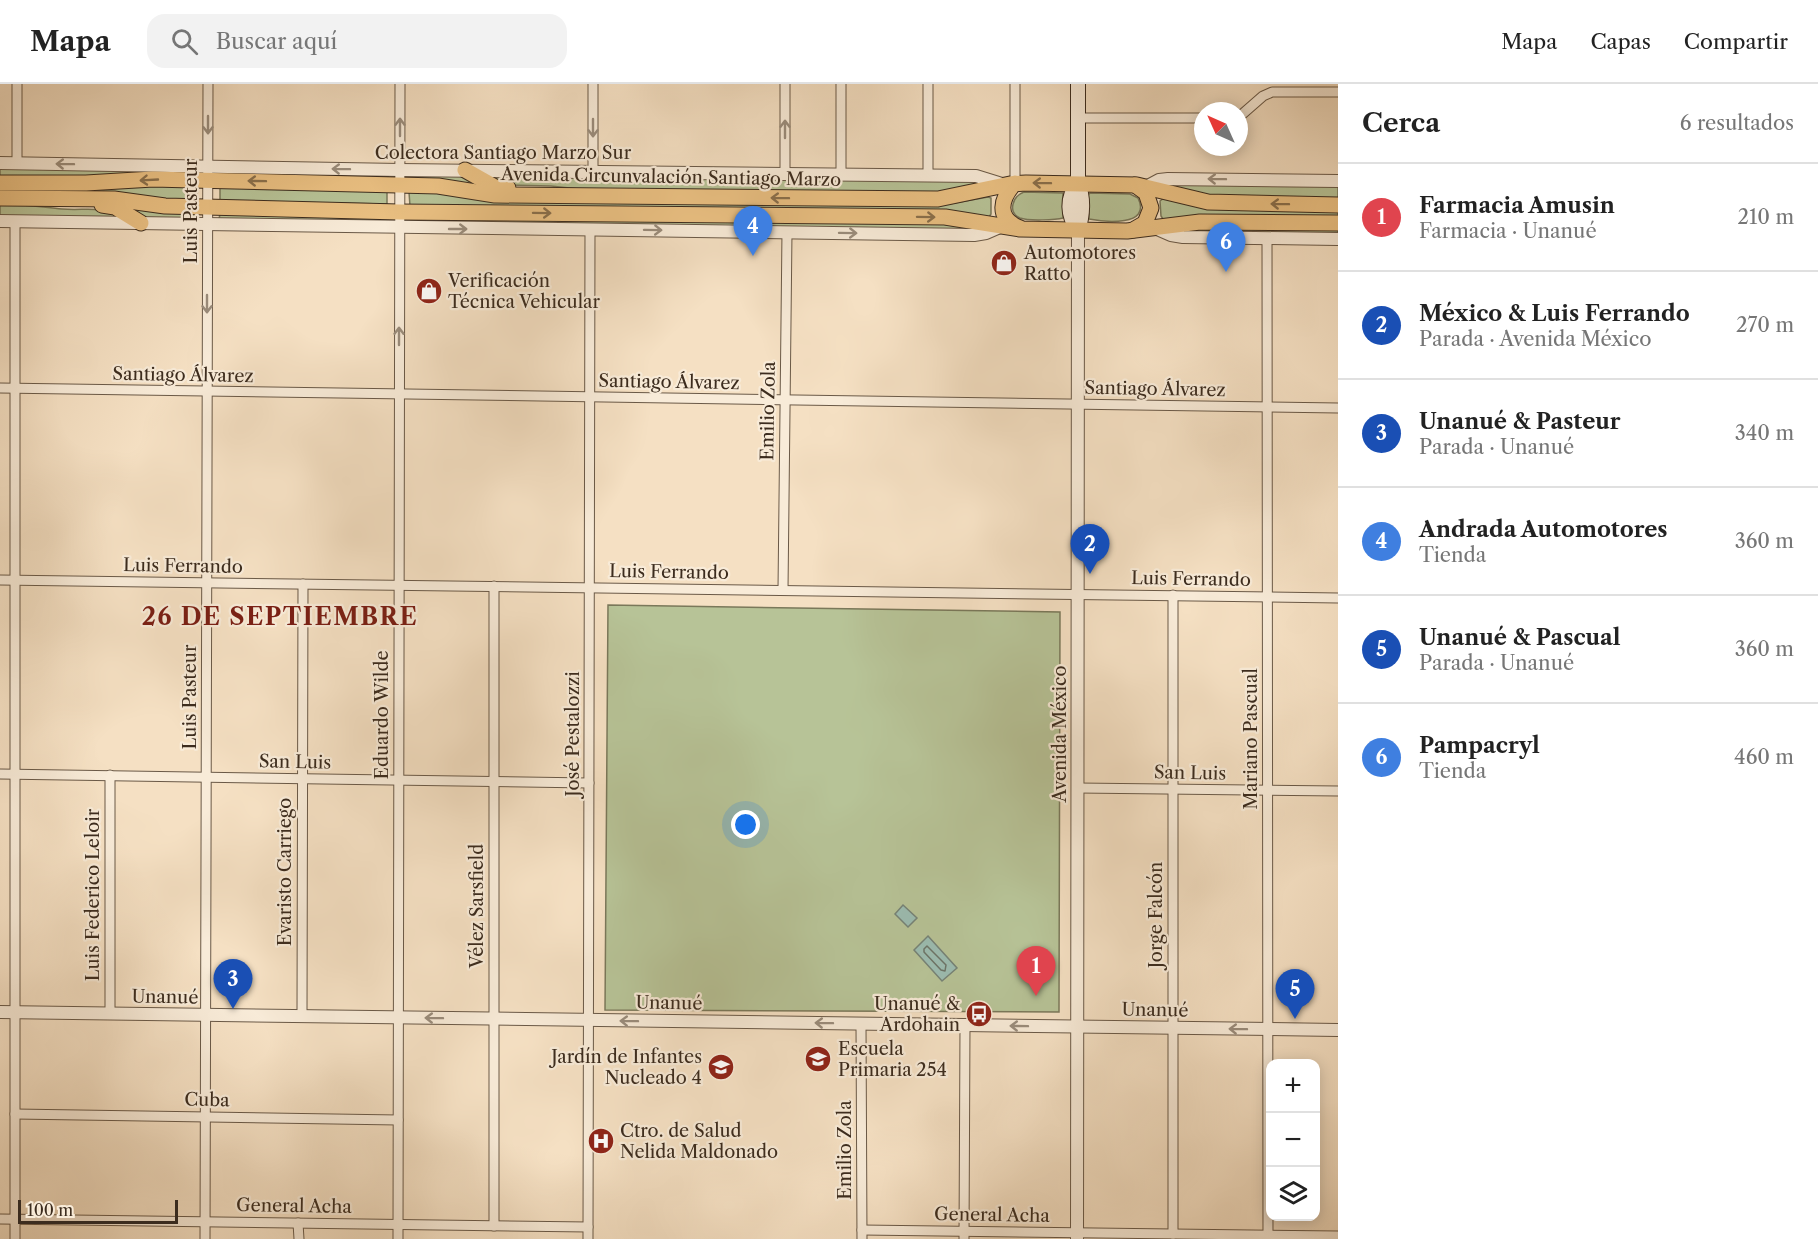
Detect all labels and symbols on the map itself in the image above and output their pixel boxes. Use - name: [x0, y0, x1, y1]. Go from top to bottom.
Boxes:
- north arrow: [1194, 102, 1248, 156]
- one-way arrow: [202, 115, 214, 135]
- one-way arrow: [587, 117, 599, 137]
- one-way arrow: [394, 118, 406, 138]
- one-way arrow: [779, 119, 791, 139]
- street label: Colectora Santiago Marzo Sur: [375, 142, 632, 164]
- one-way arrow: [56, 158, 76, 170]
- street label: Luis Pasteur: [180, 158, 202, 263]
- one-way arrow: [332, 163, 352, 175]
- street label: Avenida Circunvalación Santiago Marzo: [500, 163, 841, 191]
- one-way arrow: [140, 174, 160, 185]
- one-way arrow: [1207, 174, 1227, 185]
- one-way arrow: [248, 176, 268, 187]
- one-way arrow: [1032, 177, 1052, 189]
- one-way arrow: [771, 192, 791, 204]
- one-way arrow: [1270, 198, 1290, 209]
- pin: 4: [734, 206, 772, 256]
- one-way arrow: [531, 207, 551, 219]
- one-way arrow: [915, 211, 935, 223]
- pin: 6: [1206, 222, 1246, 272]
- one-way arrow: [447, 223, 467, 235]
- one-way arrow: [642, 225, 662, 236]
- one-way arrow: [837, 227, 857, 239]
- place label: Automotores Ratto: [1023, 242, 1136, 285]
- shop icon: Automotores Ratto: [989, 248, 1019, 278]
- place label: Verificación Técnica Vehicular: [447, 270, 600, 313]
- shop icon: Verificación Técnica Vehicular: [414, 276, 444, 306]
- one-way arrow: [201, 293, 213, 313]
- one-way arrow: [393, 326, 405, 346]
- street label: Emilio Zola: [756, 361, 780, 461]
- street label: Santiago Álvarez: [112, 362, 254, 387]
- street label: Santiago Álvarez: [598, 369, 740, 394]
- street label: Santiago Álvarez: [1084, 376, 1226, 401]
- pin: 2: [1070, 524, 1110, 574]
- street label: Luis Ferrando: [123, 554, 243, 578]
- street label: Luis Ferrando: [609, 560, 729, 584]
- street label: Luis Ferrando: [1131, 567, 1251, 591]
- district label: 26 DE SEPTIEMBRE: [142, 602, 418, 631]
- street label: Luis Pasteur: [179, 644, 201, 749]
- street label: Eduardo Wilde: [371, 651, 393, 779]
- street label: Avenida México: [1049, 666, 1071, 803]
- street label: Mariano Pascual: [1240, 668, 1262, 810]
- street label: José Pestalozzi: [562, 671, 584, 800]
- street label: San Luis: [259, 750, 331, 774]
- street label: San Luis: [1154, 761, 1226, 785]
- street label: Evaristo Carriego: [274, 798, 296, 946]
- street label: Luis Federico Leloir: [82, 808, 104, 981]
- your location: [731, 810, 760, 839]
- street label: Vélez Sarsfield: [466, 844, 488, 969]
- street label: Jorge Falcón: [1145, 862, 1167, 971]
- pin: 1: [1016, 946, 1056, 996]
- pin: 3: [214, 960, 252, 1009]
- pin: 5: [1276, 970, 1314, 1019]
- street label: Unanué: [131, 985, 199, 1009]
- street label: Unanué: [635, 991, 703, 1015]
- place label: Unanué & Ardohain: [874, 993, 960, 1036]
- street label: Unanué: [1121, 998, 1189, 1022]
- bus stop icon: Unanué & Ardohain: [964, 999, 994, 1029]
- one-way arrow: [424, 1012, 444, 1024]
- one-way arrow: [619, 1015, 639, 1027]
- one-way arrow: [814, 1018, 834, 1029]
- one-way arrow: [1009, 1020, 1029, 1032]
- one-way arrow: [1228, 1023, 1248, 1035]
- place label: Escuela Primaria 254: [838, 1038, 947, 1081]
- school or university icon: Escuela Primaria 254: [803, 1044, 833, 1074]
- place label: Jardín de Infantes Nucleado 4: [548, 1046, 702, 1089]
- school or university icon: Jardín de Infantes Nucleado 4: [706, 1052, 736, 1082]
- street label: Cuba: [184, 1089, 230, 1111]
- street label: Emilio Zola: [834, 1100, 856, 1200]
- place label: Ctro. de Salud Nelida Maldonado: [620, 1120, 778, 1163]
- hospital icon: Ctro. de Salud Nelida Maldonado: [586, 1126, 616, 1156]
- street label: General Acha: [236, 1194, 352, 1218]
- scale bar: [18, 1197, 178, 1224]
- street label: General Acha: [934, 1203, 1050, 1227]

